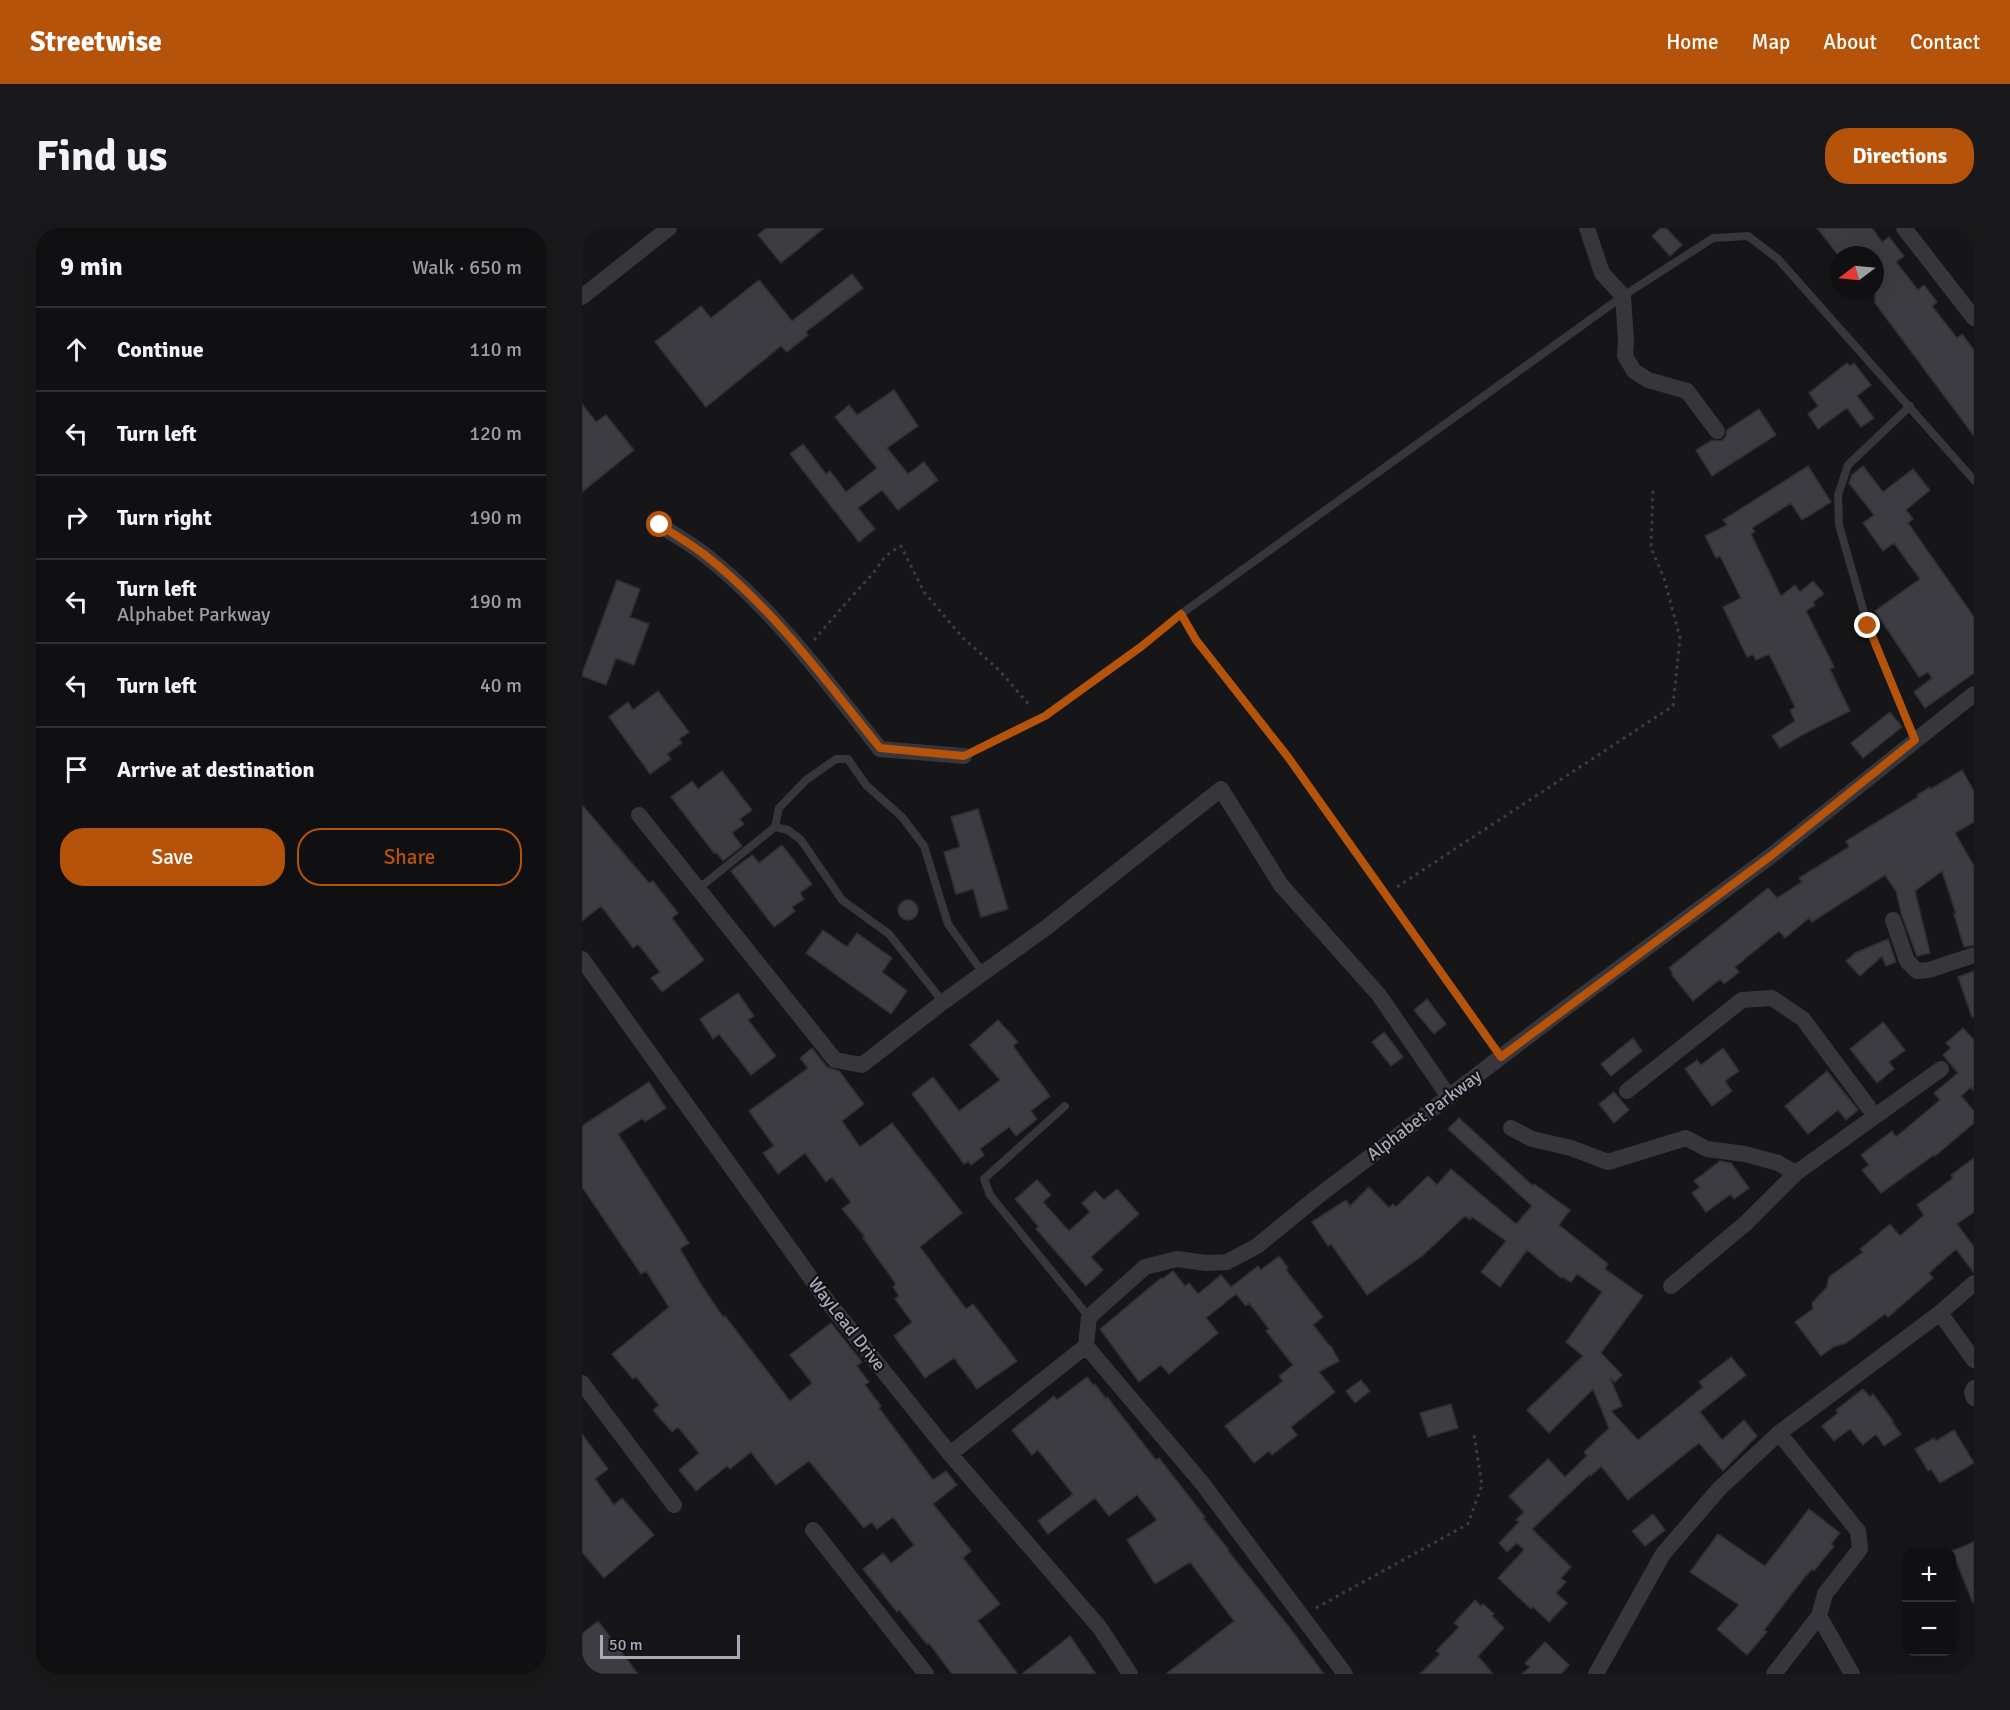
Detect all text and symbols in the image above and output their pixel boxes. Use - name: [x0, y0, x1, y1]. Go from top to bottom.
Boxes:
- text: Streetwise: [30, 25, 162, 59]
- text: Home: [1666, 29, 1719, 55]
- text: Map: [1752, 29, 1790, 55]
- text: About: [1823, 29, 1877, 55]
- text: Contact: [1910, 29, 1980, 55]
- button: Directions: [1825, 128, 1974, 184]
- text: Find us: [36, 131, 167, 182]
- north arrow: [1830, 246, 1884, 300]
- text: 9 min: [60, 251, 123, 283]
- text: Walk · 650 m: [412, 255, 522, 280]
- icon: ahead: [60, 333, 93, 366]
- text: Continue: [117, 336, 204, 363]
- text: 110 m: [469, 337, 522, 362]
- icon: left: [60, 417, 93, 450]
- text: Turn left: [117, 420, 197, 447]
- text: 120 m: [469, 421, 522, 446]
- icon: right: [60, 501, 93, 534]
- text: Turn right: [117, 504, 212, 531]
- text: 190 m: [469, 505, 522, 530]
- route start: [646, 511, 672, 537]
- text: Turn left: [117, 575, 197, 602]
- icon: left: [60, 585, 93, 618]
- text: 190 m: [469, 589, 522, 614]
- text: Alphabet Parkway: [117, 602, 270, 627]
- route end: [1854, 612, 1880, 638]
- icon: left: [60, 669, 93, 702]
- text: Turn left: [117, 672, 197, 699]
- text: 40 m: [480, 673, 522, 698]
- icon: arrive: [60, 753, 93, 786]
- text: Arrive at destination: [117, 756, 314, 783]
- button: Save: [60, 828, 285, 886]
- button: Share: [297, 828, 522, 886]
- street label: Alphabet Parkway: [1362, 1064, 1486, 1165]
- street label: WayLead Drive: [804, 1273, 890, 1375]
- map controls: [1902, 1548, 1956, 1656]
- button: +: [1902, 1548, 1956, 1602]
- button: −: [1902, 1602, 1956, 1656]
- scale bar: [600, 1632, 740, 1660]
- text: 50 m: [609, 1635, 643, 1655]

